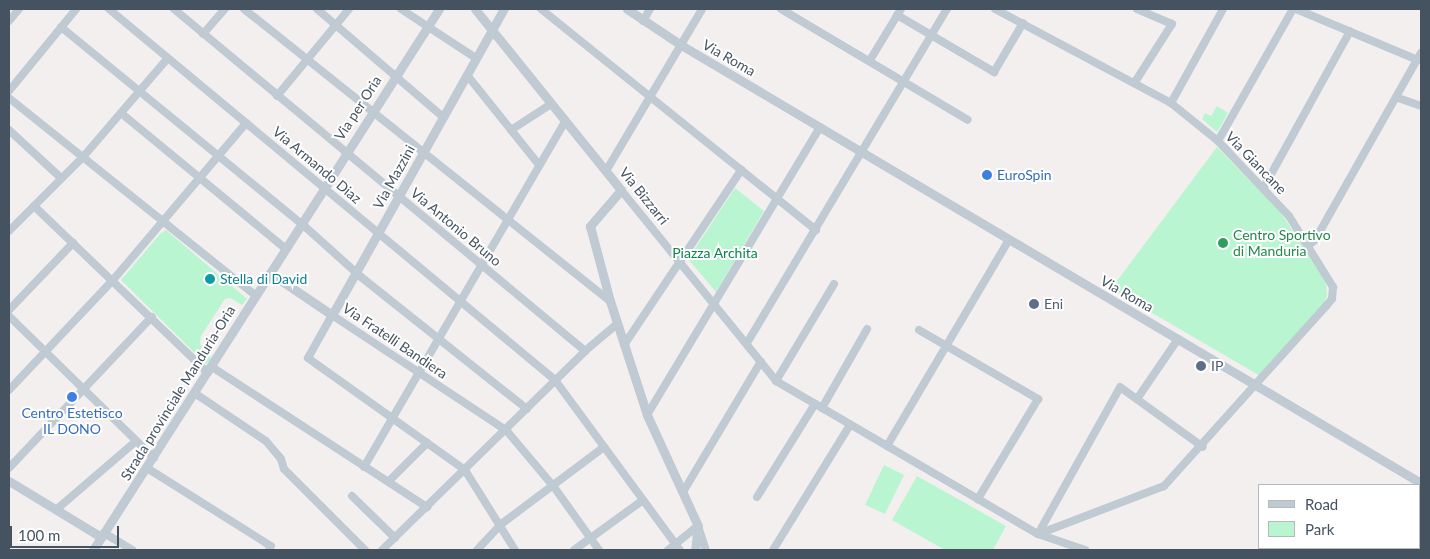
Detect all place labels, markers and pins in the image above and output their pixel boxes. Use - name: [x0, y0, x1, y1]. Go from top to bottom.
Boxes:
- place label: EuroSpin: [997, 167, 1052, 183]
- marker: EuroSpin: [981, 169, 993, 181]
- place label: Centro Sportivo di Manduria: [1233, 227, 1331, 260]
- marker: Centro Sportivo di Manduria: [1217, 237, 1229, 249]
- place label: Stella di David: [220, 271, 307, 287]
- marker: Stella di David: [204, 273, 216, 285]
- place label: Eni: [1044, 296, 1063, 312]
- marker: Eni: [1028, 298, 1040, 310]
- place label: IP: [1211, 358, 1223, 374]
- marker: IP: [1195, 360, 1207, 372]
- marker: Centro Estetisco IL DONO: [66, 391, 78, 403]
- place label: Centro Estetisco IL DONO: [21, 405, 123, 438]

